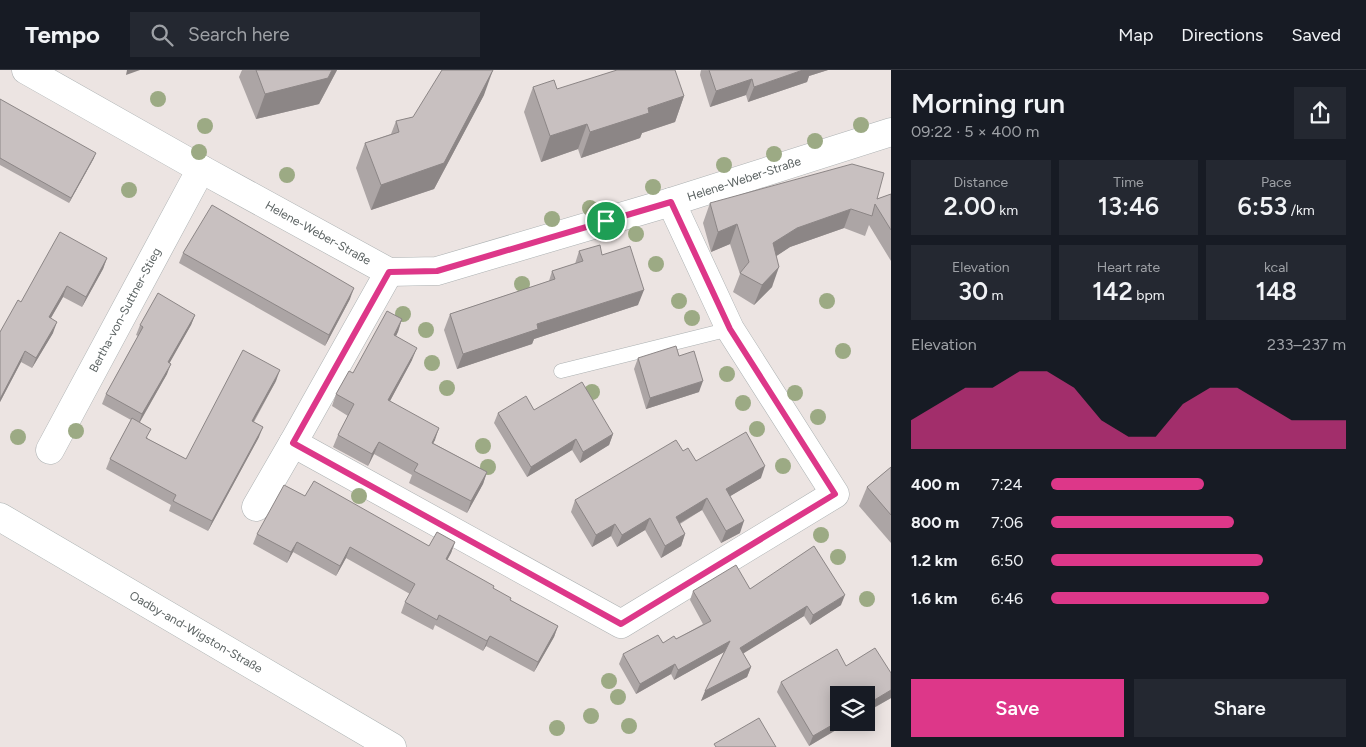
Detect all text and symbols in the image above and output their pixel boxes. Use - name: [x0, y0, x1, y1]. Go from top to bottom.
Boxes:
- search box: [130, 12, 480, 57]
- text: Tempo: [25, 20, 100, 49]
- icon: search: [148, 21, 176, 49]
- text: Search here: [188, 23, 290, 46]
- text: Map: [1118, 24, 1153, 46]
- text: Directions: [1181, 24, 1263, 46]
- text: Saved: [1291, 24, 1341, 46]
- text: Morning run: [911, 86, 1065, 120]
- button: share: [1294, 87, 1346, 139]
- text: 09:22 · 5 × 400 m: [911, 122, 1039, 141]
- street label: Helene-Weber-Straße: [685, 154, 803, 204]
- text: Distance: [953, 174, 1008, 191]
- text: Time: [1113, 174, 1144, 191]
- text: Pace: [1261, 174, 1291, 191]
- text: 2.00: [944, 191, 996, 221]
- text: 13:46: [1098, 191, 1159, 221]
- text: 6:53: [1238, 191, 1287, 221]
- street label: Helene-Weber-Straße: [263, 198, 374, 268]
- pin: [585, 200, 627, 242]
- text: km: [996, 202, 1018, 219]
- text: /km: [1287, 202, 1315, 219]
- icon: arrive: [592, 207, 620, 235]
- street label: Bertha-von-Suttner-Stieg: [86, 245, 164, 375]
- text: Elevation: [952, 259, 1010, 276]
- text: Heart rate: [1097, 259, 1160, 276]
- text: kcal: [1264, 259, 1288, 276]
- text: 30: [958, 276, 988, 306]
- text: 142: [1092, 276, 1133, 306]
- text: 148: [1255, 276, 1297, 306]
- text: m: [988, 287, 1003, 304]
- text: bpm: [1133, 287, 1165, 304]
- text: Elevation: [911, 335, 977, 354]
- text: 233–237 m: [1267, 335, 1346, 354]
- text: 400 m: [911, 475, 960, 494]
- text: 7:24: [991, 475, 1023, 494]
- text: 800 m: [911, 513, 959, 532]
- text: 7:06: [991, 513, 1023, 532]
- text: 1.2 km: [911, 551, 957, 570]
- text: 6:50: [991, 551, 1024, 570]
- street label: Oadby-and-Wigston-Straße: [127, 588, 265, 676]
- text: 1.6 km: [911, 589, 957, 608]
- text: 6:46: [991, 589, 1023, 608]
- button: Save: [911, 679, 1124, 737]
- button: Share: [1134, 679, 1346, 737]
- map controls: [830, 686, 875, 731]
- button: layers: [830, 686, 875, 731]

